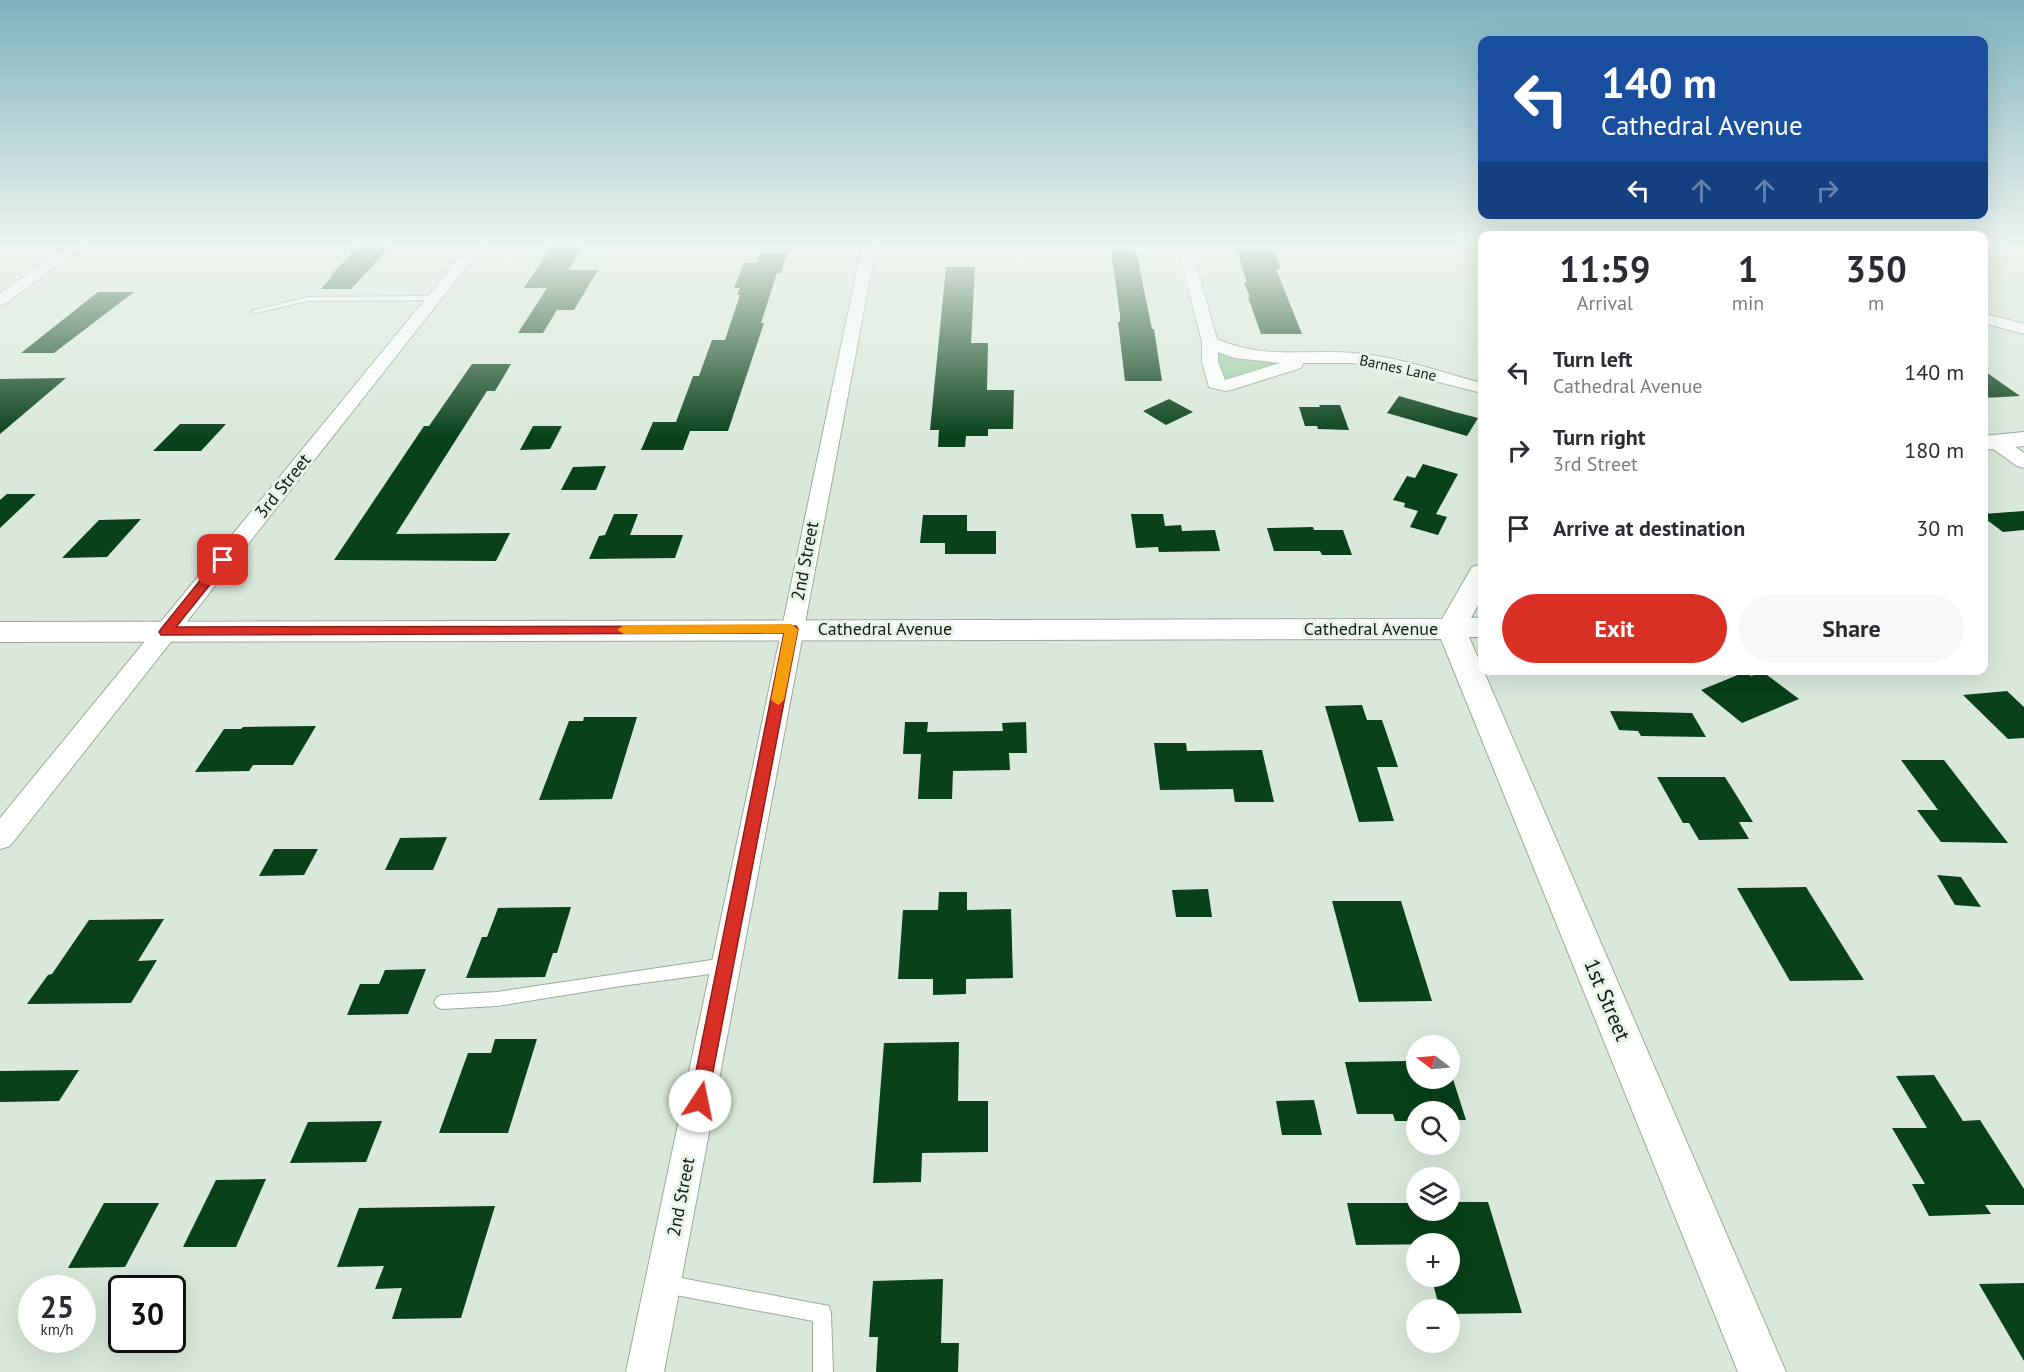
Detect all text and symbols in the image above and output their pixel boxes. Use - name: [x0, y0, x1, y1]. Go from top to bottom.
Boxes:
- text: 140 m: [1601, 55, 1717, 110]
- icon: left: [1502, 60, 1580, 138]
- text: Cathedral Avenue: [1601, 108, 1803, 142]
- icon: left: [1622, 174, 1655, 207]
- icon: ahead: [1685, 174, 1718, 207]
- icon: ahead: [1748, 174, 1781, 207]
- icon: right: [1811, 174, 1844, 207]
- text: 11:59: [1559, 245, 1651, 292]
- text: 1: [1738, 245, 1758, 292]
- text: 350: [1846, 245, 1907, 292]
- text: Arrival: [1577, 290, 1633, 316]
- text: min: [1732, 290, 1764, 316]
- text: m: [1868, 290, 1884, 316]
- text: Turn left: [1553, 345, 1633, 373]
- street label: Barnes Lane: [1358, 350, 1438, 385]
- icon: left: [1502, 356, 1535, 389]
- text: 140 m: [1904, 358, 1964, 386]
- text: Cathedral Avenue: [1553, 373, 1702, 399]
- text: Turn right: [1553, 423, 1645, 451]
- icon: right: [1502, 434, 1535, 467]
- text: 180 m: [1904, 436, 1964, 464]
- street label: 3rd Street: [250, 449, 316, 523]
- text: 3rd Street: [1553, 451, 1638, 477]
- icon: arrive: [1502, 512, 1535, 545]
- text: Arrive at destination: [1553, 514, 1745, 542]
- text: 30 m: [1916, 514, 1964, 542]
- street label: 2nd Street: [786, 519, 823, 602]
- pin: [197, 534, 248, 585]
- icon: arrive: [206, 543, 239, 576]
- button: Exit: [1502, 594, 1727, 663]
- button: Share: [1739, 594, 1964, 663]
- street label: Cathedral Avenue: [818, 617, 952, 640]
- street label: Cathedral Avenue: [1304, 617, 1438, 640]
- street label: 1st Street: [1578, 955, 1637, 1045]
- north arrow: [1406, 1035, 1460, 1089]
- map controls: [1406, 1035, 1460, 1353]
- position arrow: [668, 1069, 732, 1133]
- button: search: [1406, 1101, 1460, 1155]
- street label: 2nd Street: [662, 1155, 699, 1238]
- button: layers: [1406, 1167, 1460, 1221]
- button: +: [1406, 1233, 1460, 1287]
- speed limit sign: 30: [108, 1275, 186, 1353]
- text: 25: [40, 1287, 74, 1326]
- button: −: [1406, 1299, 1460, 1353]
- text: km/h: [41, 1320, 73, 1339]

